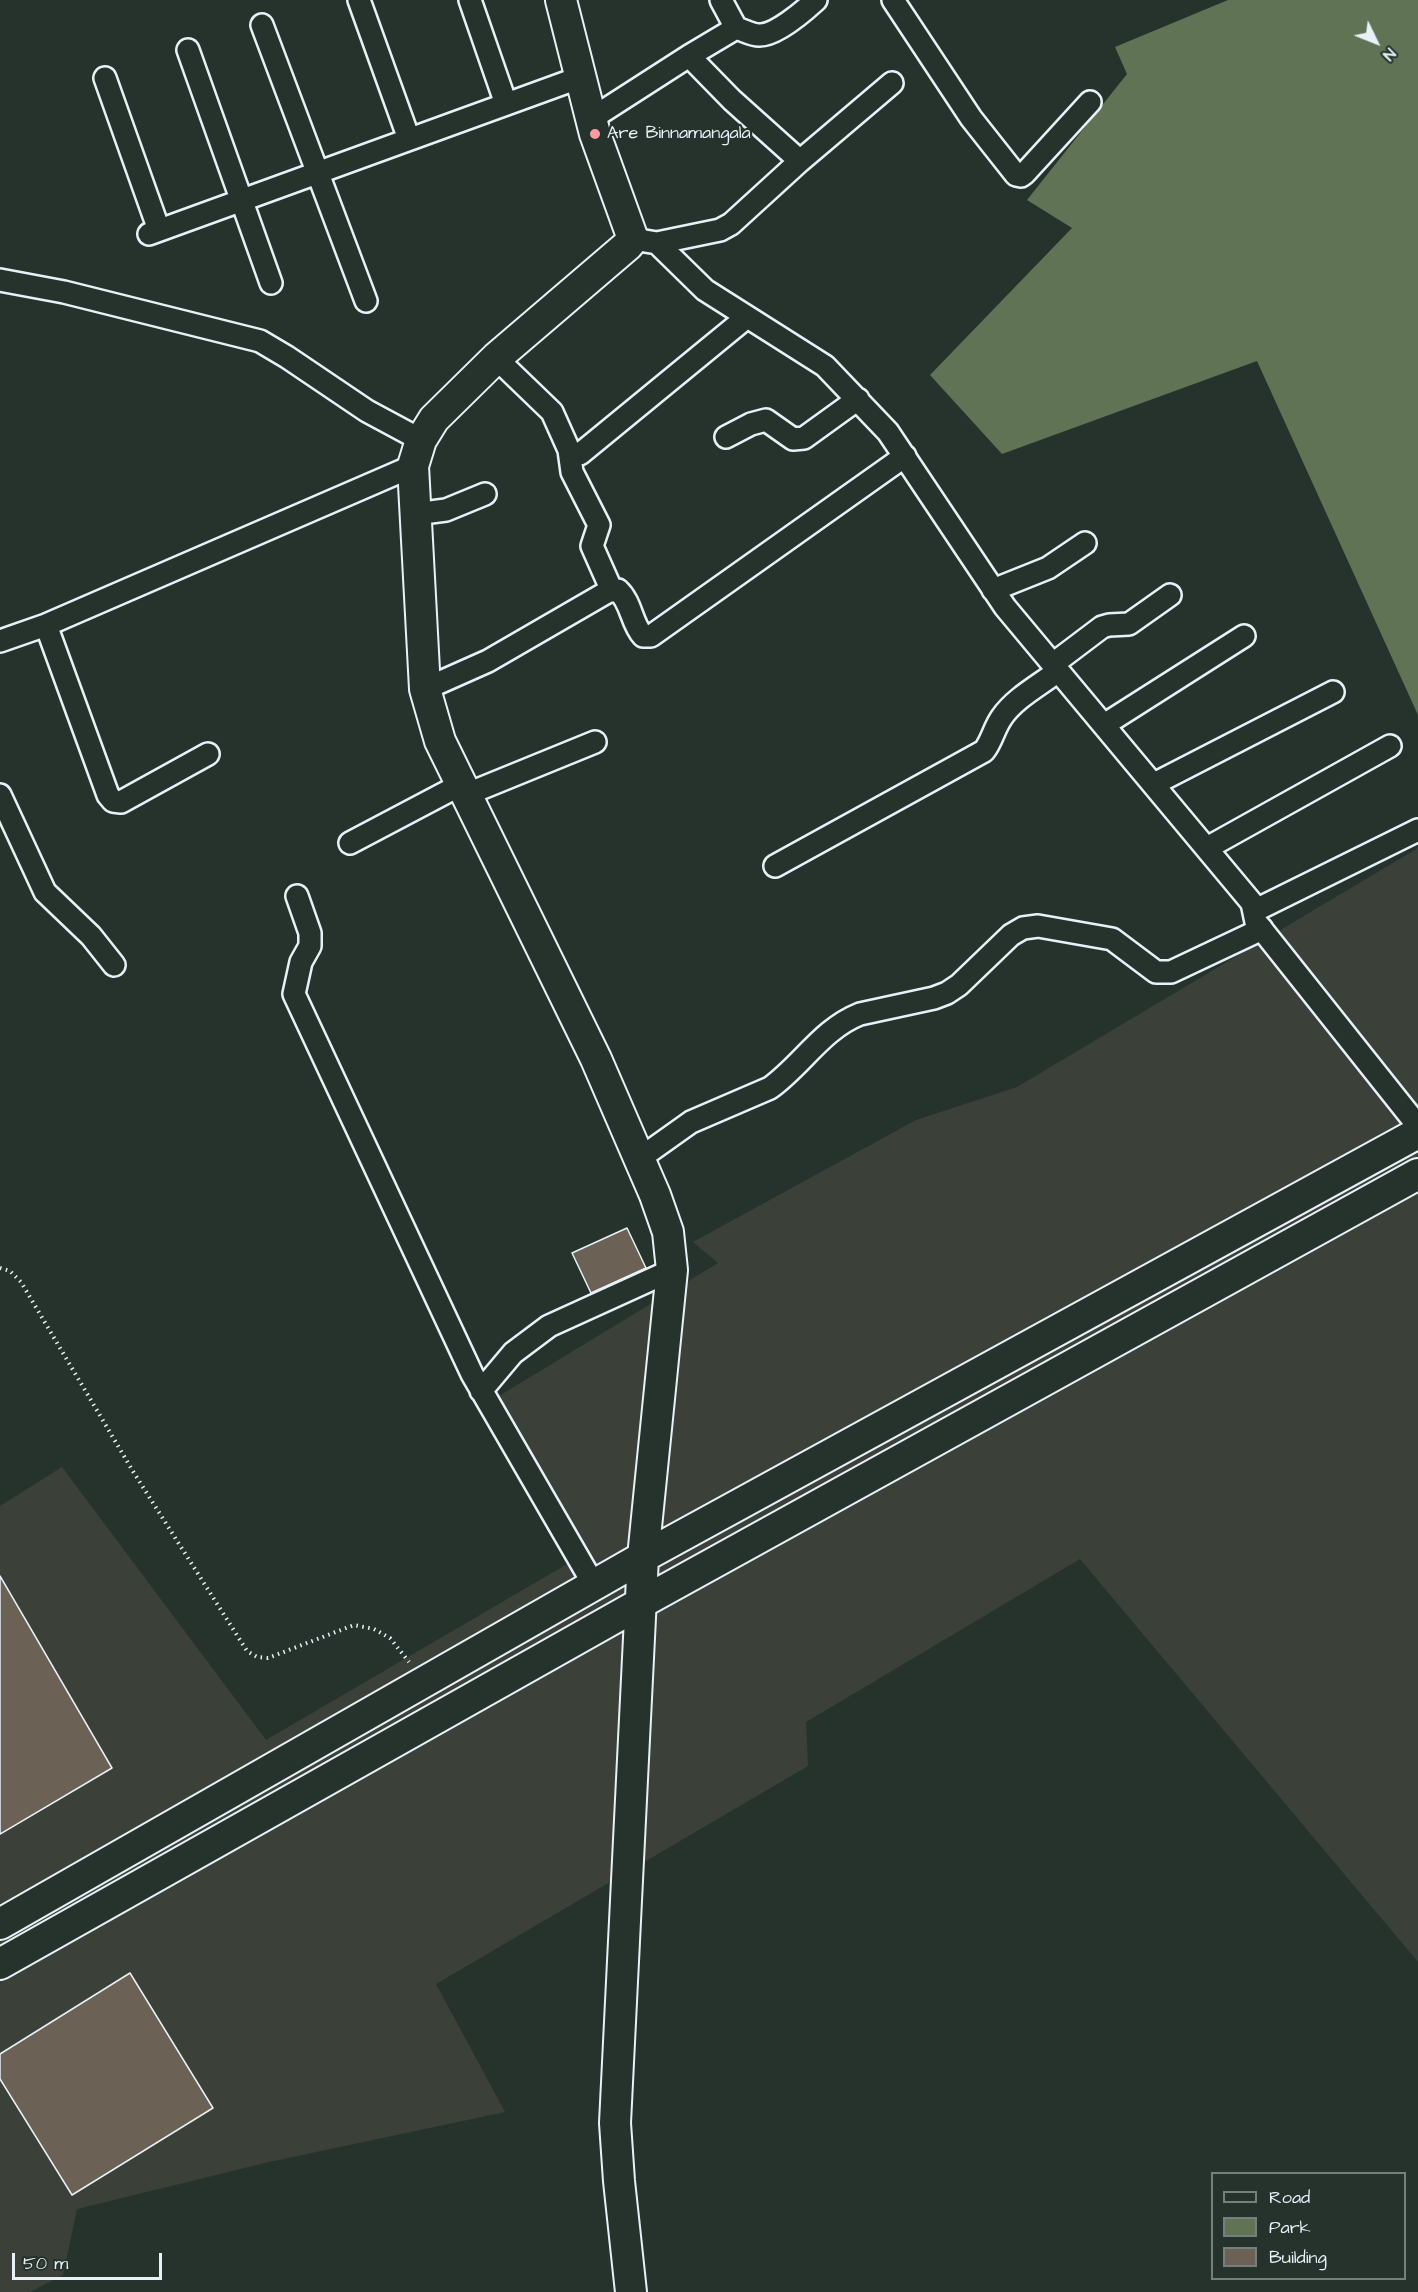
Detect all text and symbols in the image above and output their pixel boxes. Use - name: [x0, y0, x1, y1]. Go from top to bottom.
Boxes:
- north arrow: [1346, 12, 1406, 72]
- text: N: [1378, 43, 1401, 65]
- place label: Are Binnamangala: [607, 123, 751, 145]
- marker: Are Binnamangala: [588, 127, 602, 141]
- legend: [1211, 2172, 1406, 2280]
- text: Road: [1269, 2185, 1310, 2210]
- text: Park: [1269, 2215, 1311, 2240]
- scale bar: [15, 2241, 165, 2279]
- text: Building: [1269, 2245, 1327, 2270]
- text: 50 m: [23, 2251, 68, 2276]

